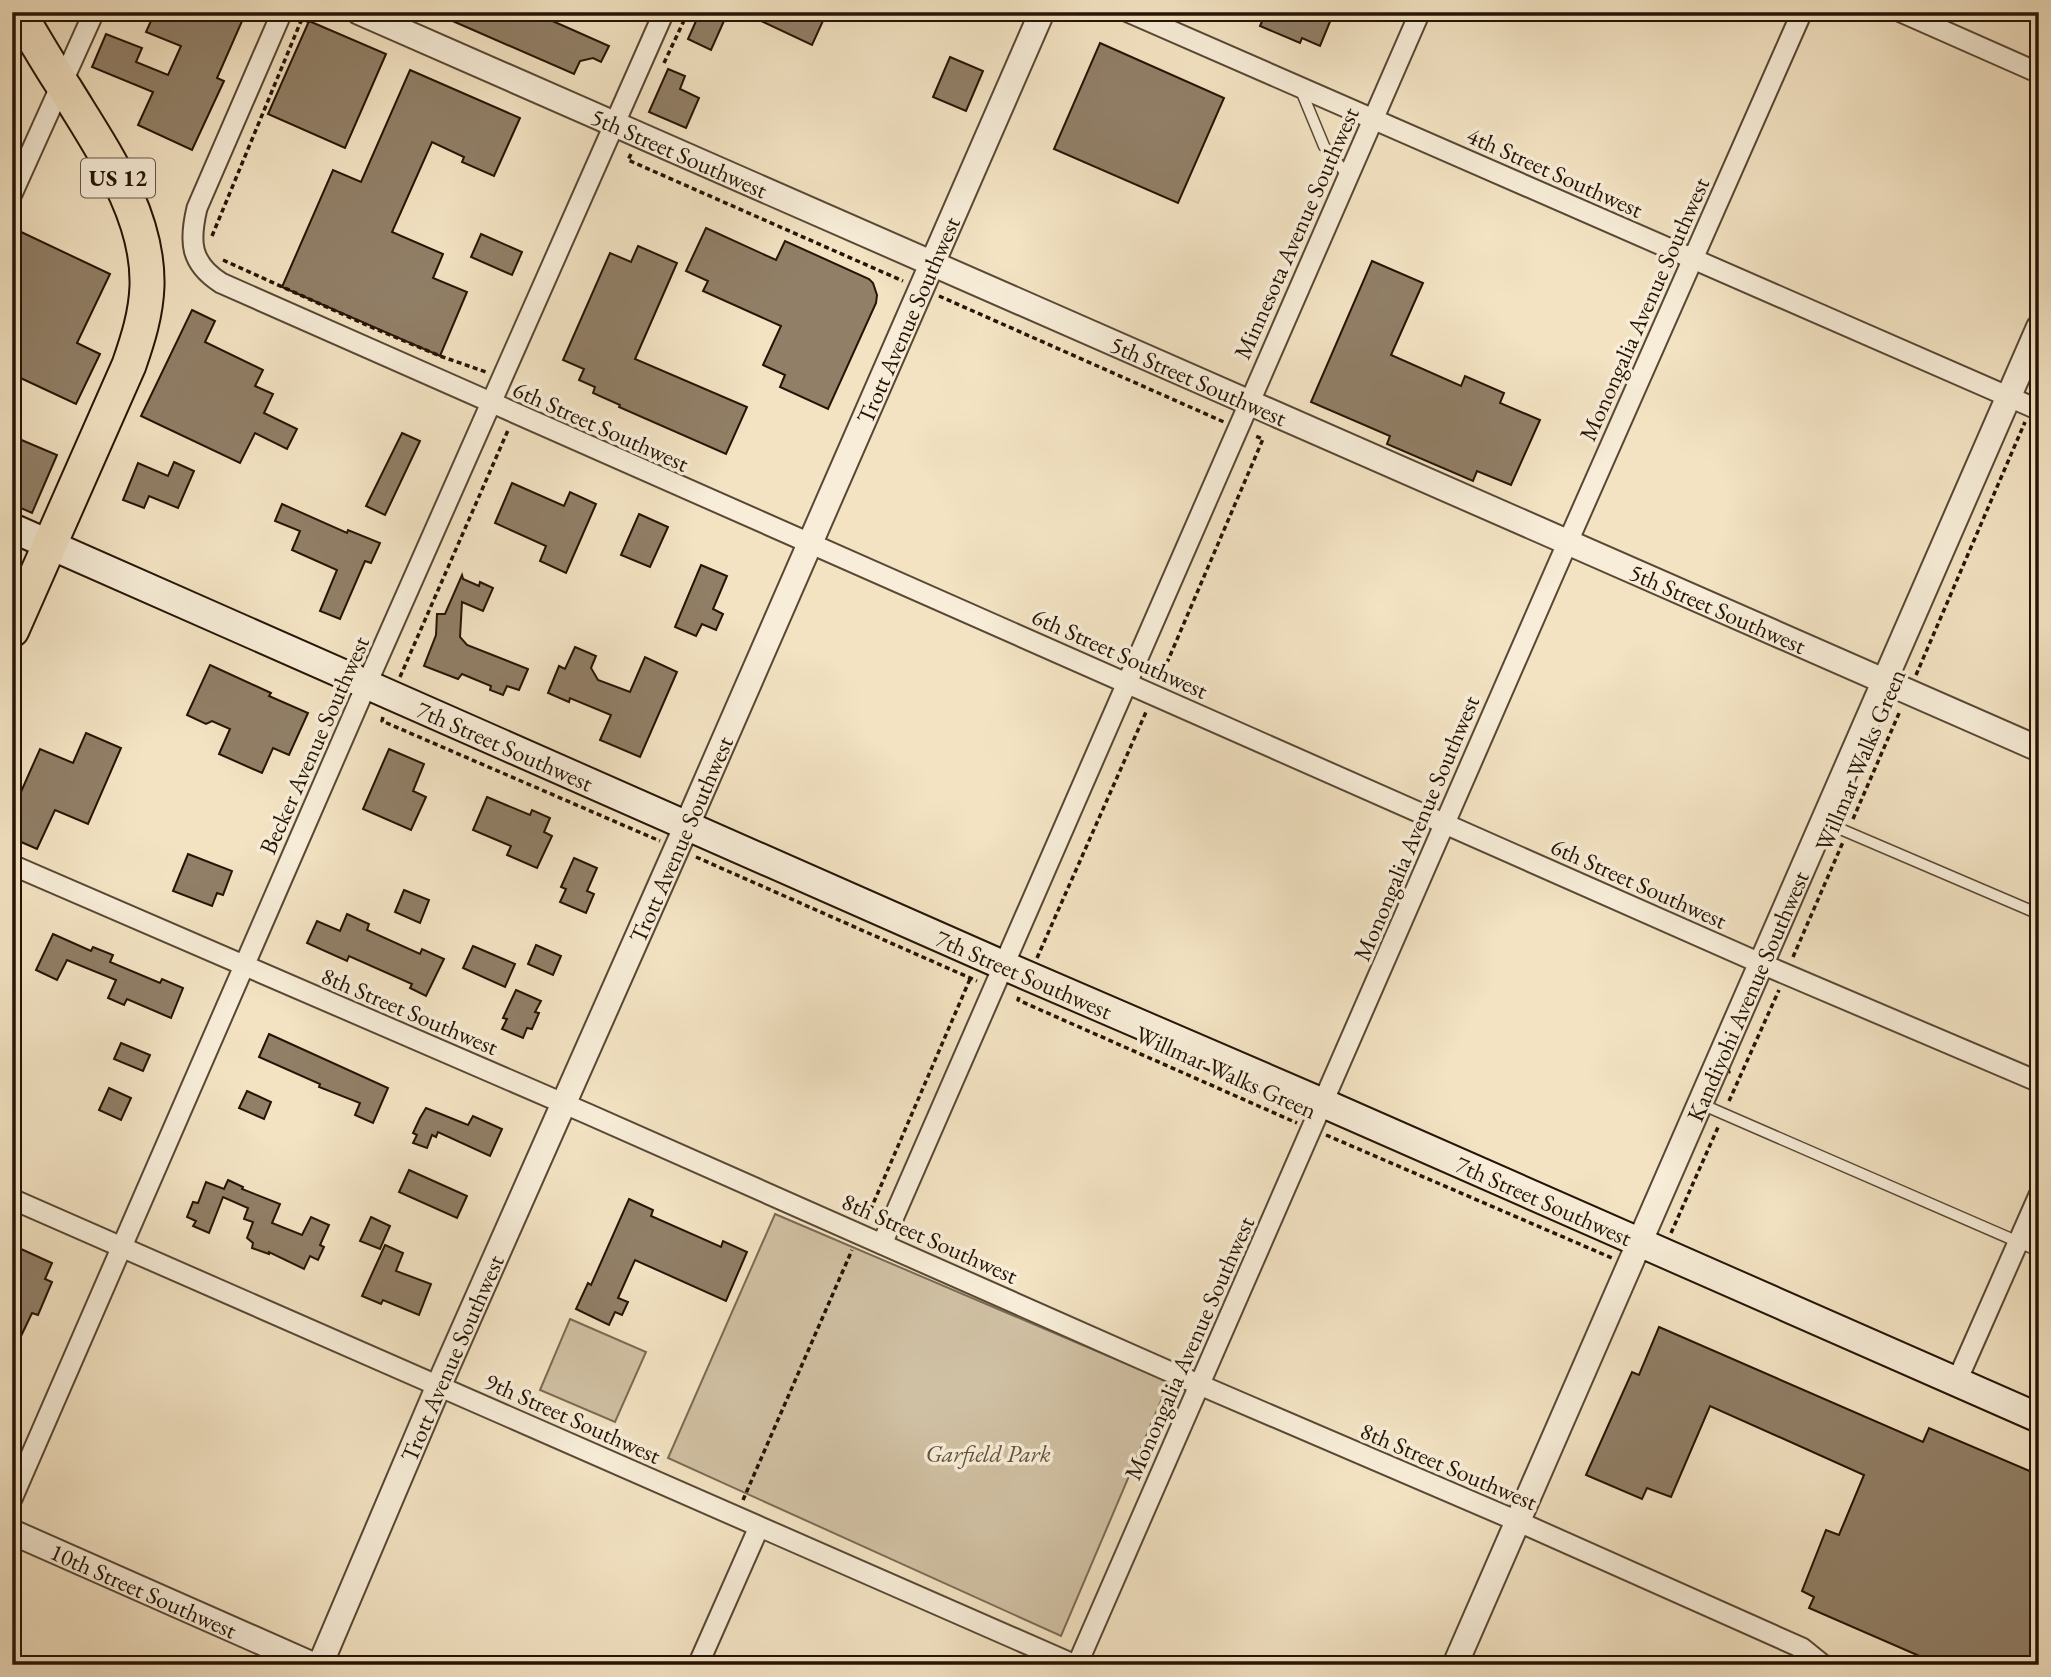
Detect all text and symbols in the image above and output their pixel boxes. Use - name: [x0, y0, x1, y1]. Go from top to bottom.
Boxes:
- street label: 5th Street Southwest: [587, 100, 773, 205]
- street label: Minnesota Avenue Southwest: [1226, 102, 1366, 364]
- street label: 4th Street Southwest: [1462, 119, 1648, 225]
- road number: US 12: [81, 158, 155, 197]
- street label: Monongalia Avenue Southwest: [1572, 172, 1716, 446]
- street label: Trott Avenue Southwest: [849, 211, 967, 428]
- street label: 5th Street Southwest: [1106, 328, 1292, 433]
- street label: 6th Street Southwest: [508, 373, 694, 479]
- street label: 5th Street Southwest: [1625, 556, 1811, 661]
- street label: 6th Street Southwest: [1027, 600, 1213, 706]
- street label: Becker Avenue Southwest: [252, 631, 376, 859]
- street label: Willmar Walks Green: [1808, 664, 1913, 856]
- street label: Monongalia Avenue Southwest: [1346, 690, 1486, 965]
- street label: 7th Street Southwest: [412, 693, 598, 798]
- street label: Trott Avenue Southwest: [621, 731, 740, 948]
- street label: 6th Street Southwest: [1546, 830, 1732, 936]
- street label: Kandiyohi Avenue Southwest: [1679, 865, 1816, 1126]
- street label: 7th Street Southwest: [931, 922, 1118, 1026]
- street label: 8th Street Southwest: [317, 960, 504, 1062]
- street label: Willmar Walks Green: [1130, 1018, 1322, 1126]
- street label: 7th Street Southwest: [1451, 1148, 1637, 1253]
- street label: 8th Street Southwest: [837, 1185, 1023, 1291]
- street label: Monongalia Avenue Southwest: [1117, 1211, 1261, 1485]
- street label: Trott Avenue Southwest: [393, 1249, 511, 1466]
- street label: 9th Street Southwest: [480, 1365, 666, 1471]
- street label: 8th Street Southwest: [1356, 1415, 1543, 1517]
- park label: Garfield Park: [925, 1438, 1051, 1469]
- street label: 10th Street Southwest: [46, 1535, 242, 1645]

